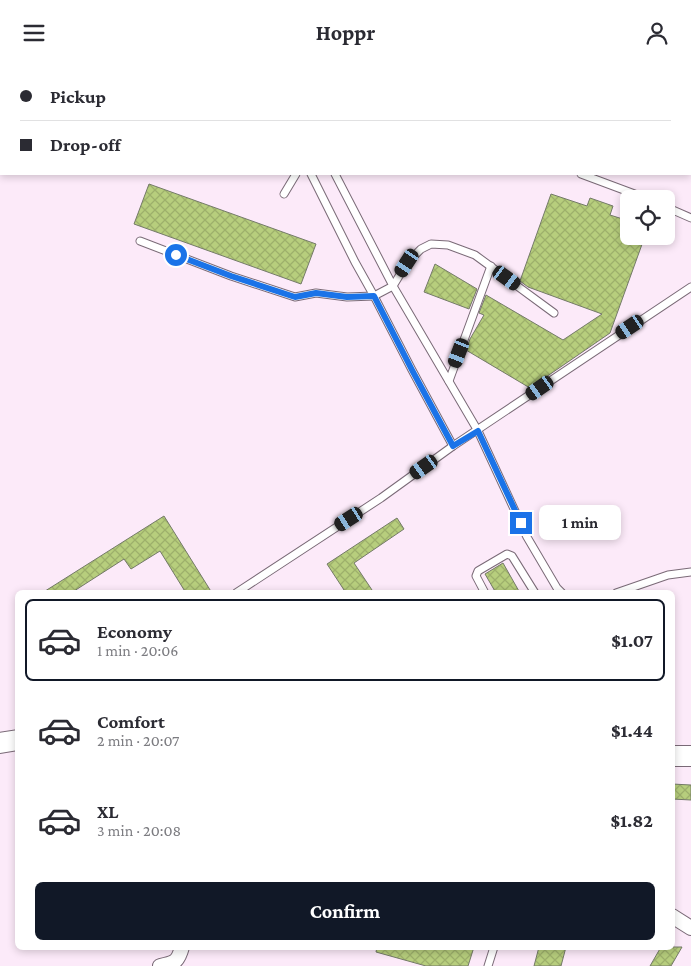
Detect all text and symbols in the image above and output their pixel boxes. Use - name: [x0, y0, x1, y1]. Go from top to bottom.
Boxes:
- icon: menu: [20, 19, 48, 47]
- icon: person: [643, 19, 671, 47]
- text: Hoppr: [316, 20, 375, 45]
- text: Pickup: [50, 86, 106, 107]
- text: Drop-off: [50, 134, 121, 155]
- map controls: [620, 190, 675, 245]
- button: locate: [620, 190, 675, 245]
- route start: [165, 244, 187, 266]
- car: [392, 246, 421, 280]
- car: [490, 263, 523, 293]
- car: [613, 312, 646, 342]
- car: [446, 336, 471, 370]
- car: [523, 373, 556, 403]
- car: [407, 452, 440, 482]
- car: [332, 505, 365, 533]
- callout: 1 min: [538, 505, 621, 541]
- route end: [510, 512, 532, 534]
- text: 1 min: [562, 514, 598, 531]
- icon: car: [37, 618, 82, 663]
- text: Economy: [97, 621, 172, 642]
- text: $1.07: [611, 630, 653, 651]
- text: 1 min · 20:06: [97, 642, 178, 659]
- icon: car: [37, 708, 82, 753]
- text: Comfort: [97, 711, 165, 732]
- text: $1.44: [611, 720, 653, 741]
- text: 2 min · 20:07: [97, 732, 179, 749]
- icon: car: [37, 798, 82, 843]
- text: XL: [97, 801, 119, 822]
- text: $1.82: [610, 810, 653, 831]
- text: 3 min · 20:08: [97, 822, 181, 839]
- button: Confirm: [35, 882, 655, 940]

